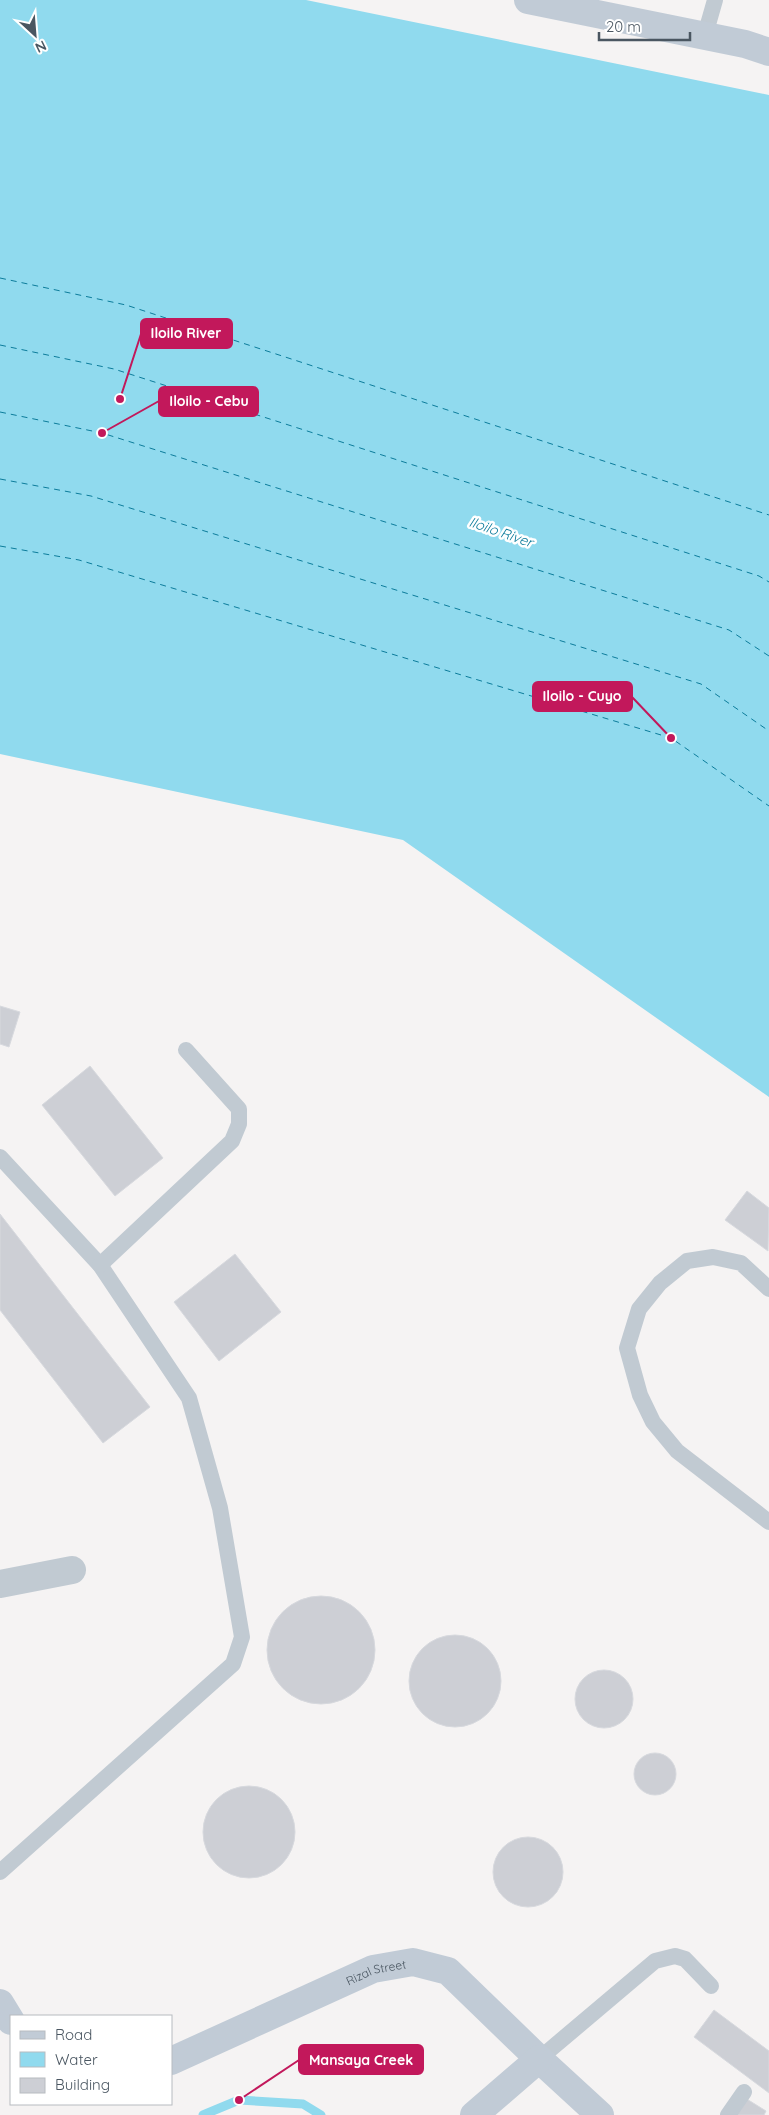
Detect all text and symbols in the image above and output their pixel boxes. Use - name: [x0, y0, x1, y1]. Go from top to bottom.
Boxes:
- north arrow: [10, 10, 60, 60]
- scale bar: [599, 10, 690, 42]
- text: 20 m: [606, 17, 641, 36]
- text: N: [32, 36, 49, 57]
- callout: Iloilo River: [141, 319, 232, 348]
- text: Iloilo River: [151, 324, 221, 342]
- callout: Iloilo - Cebu: [159, 387, 258, 416]
- text: Iloilo - Cebu: [169, 392, 249, 410]
- water label: Iloilo River: [467, 513, 537, 552]
- callout: Iloilo - Cuyo: [533, 682, 632, 711]
- text: Iloilo - Cuyo: [542, 687, 622, 705]
- street label: Rizal Street: [343, 1956, 407, 1988]
- legend: [10, 2015, 172, 2105]
- text: Road: [55, 2025, 92, 2044]
- callout: Mansaya Creek: [299, 2045, 423, 2074]
- text: Water: [55, 2050, 98, 2069]
- text: Mansaya Creek: [309, 2051, 413, 2069]
- text: Building: [55, 2075, 110, 2094]

